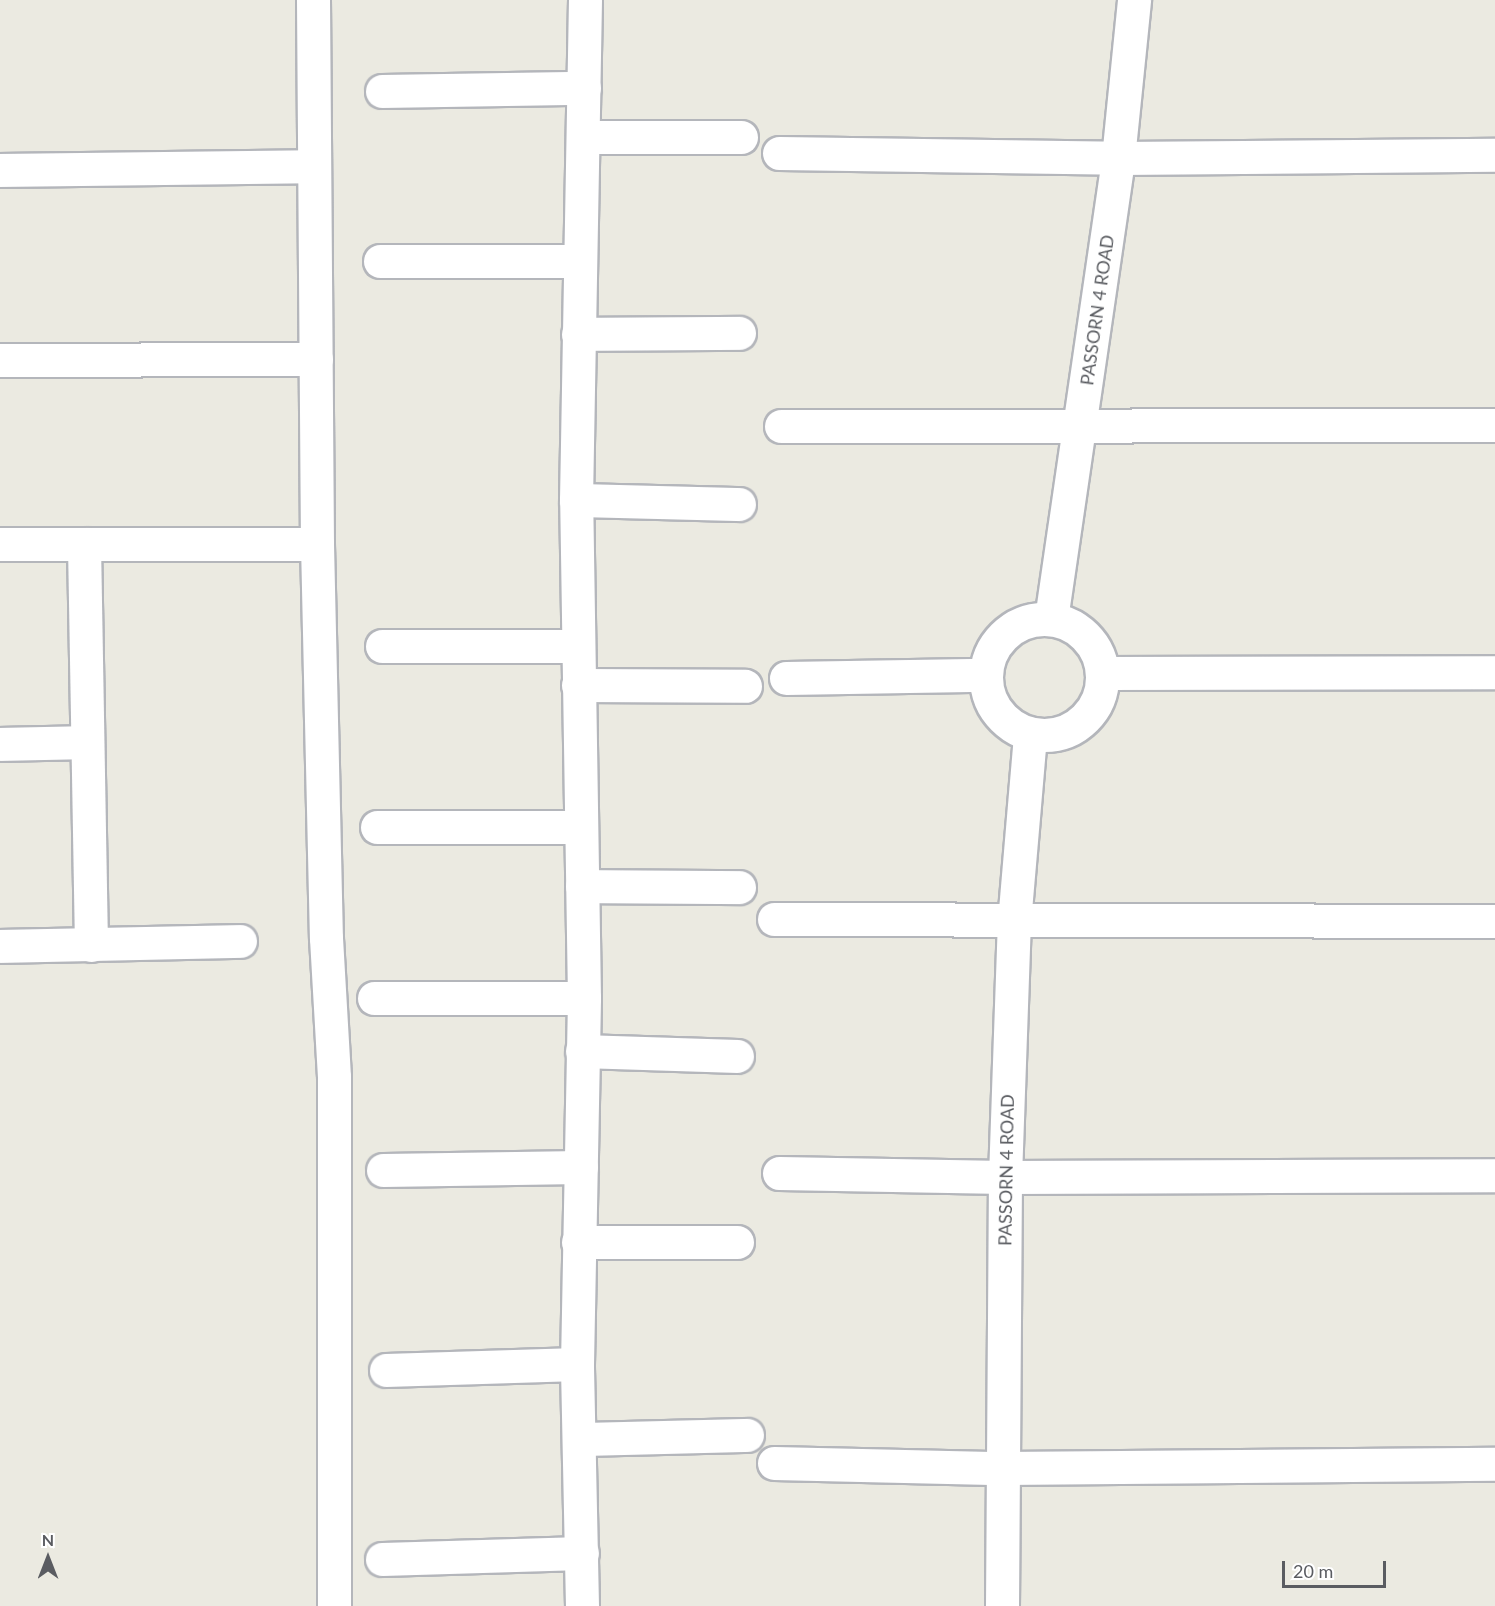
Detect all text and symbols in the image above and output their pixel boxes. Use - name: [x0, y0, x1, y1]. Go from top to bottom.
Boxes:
- street label: PASSORN 4 ROAD: [1076, 233, 1118, 387]
- street label: PASSORN 4 ROAD: [994, 1094, 1018, 1246]
- north arrow: [18, 1528, 78, 1588]
- text: N: [42, 1530, 54, 1549]
- scale bar: [1285, 1549, 1388, 1587]
- text: 20 m: [1293, 1560, 1333, 1582]

